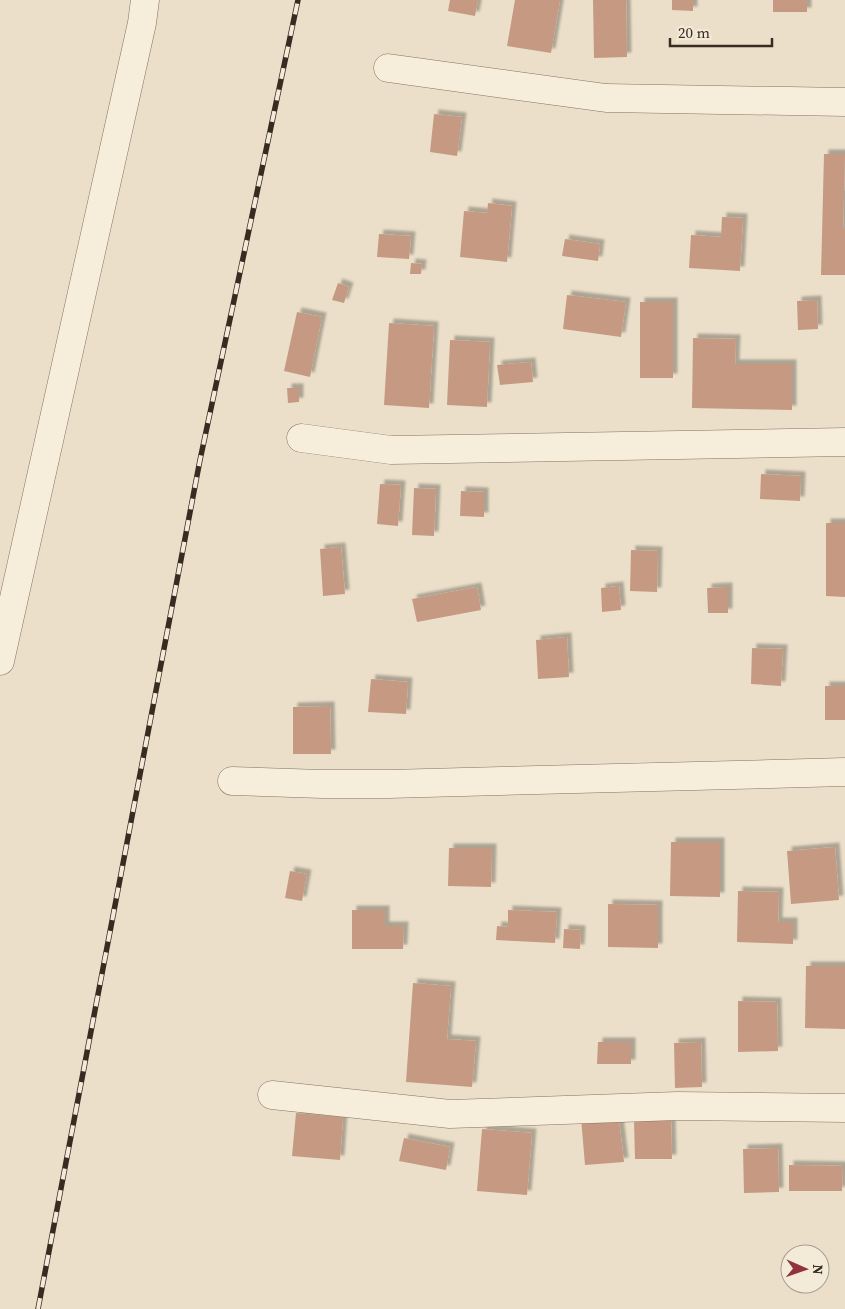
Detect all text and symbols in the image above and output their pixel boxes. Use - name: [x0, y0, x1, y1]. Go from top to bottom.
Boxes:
- scale bar: [670, 15, 772, 47]
- text: 20 m: [678, 22, 710, 43]
- north arrow: [780, 1244, 830, 1294]
- text: N: [808, 1264, 828, 1275]

